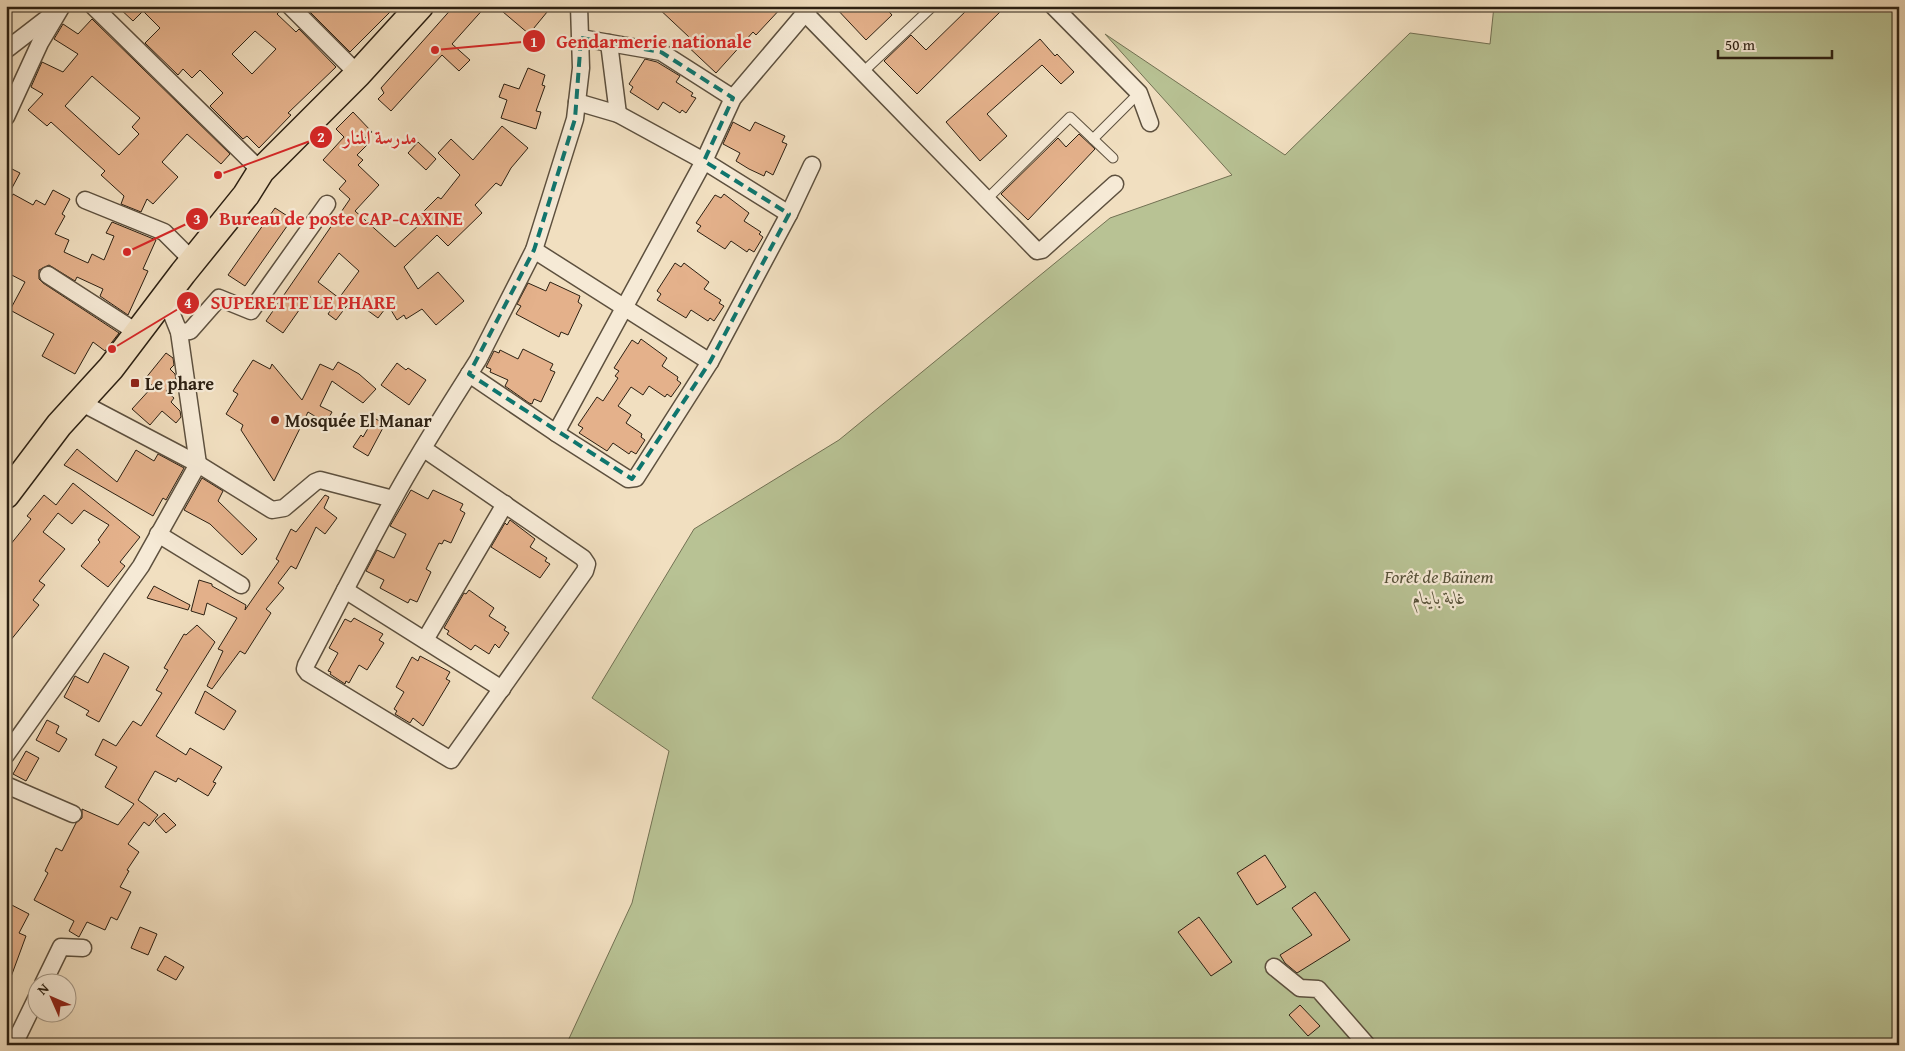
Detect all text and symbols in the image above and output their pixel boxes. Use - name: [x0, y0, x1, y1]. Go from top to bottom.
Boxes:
- callout: Gendarmerie nationale: [521, 24, 762, 58]
- text: Gendarmerie nationale: [556, 27, 752, 55]
- scale bar: [1718, 28, 1831, 60]
- text: 1: [530, 31, 538, 52]
- text: 50 m: [1725, 34, 1756, 55]
- callout: مدرسة المنار: [308, 120, 427, 154]
- text: مدرسة المنار: [341, 123, 417, 151]
- text: 2: [317, 126, 325, 147]
- callout: Bureau de poste CAP-CAXINE: [185, 202, 473, 236]
- text: Bureau de poste CAP-CAXINE: [219, 204, 463, 232]
- text: 3: [193, 208, 201, 229]
- callout: SUPERETTE LE PHARE: [175, 286, 405, 320]
- text: SUPERETTE LE PHARE: [210, 288, 396, 316]
- text: 4: [184, 292, 192, 313]
- place label: Le phare: [145, 370, 214, 397]
- marker: Le phare: [129, 377, 141, 389]
- place label: Mosquée El Manar: [285, 407, 433, 434]
- marker: Mosquée El Manar: [269, 414, 281, 426]
- park label: Forêt de Baïnem غابة باينام: [1383, 563, 1494, 614]
- north arrow: [28, 974, 78, 1024]
- text: N: [32, 978, 54, 999]

